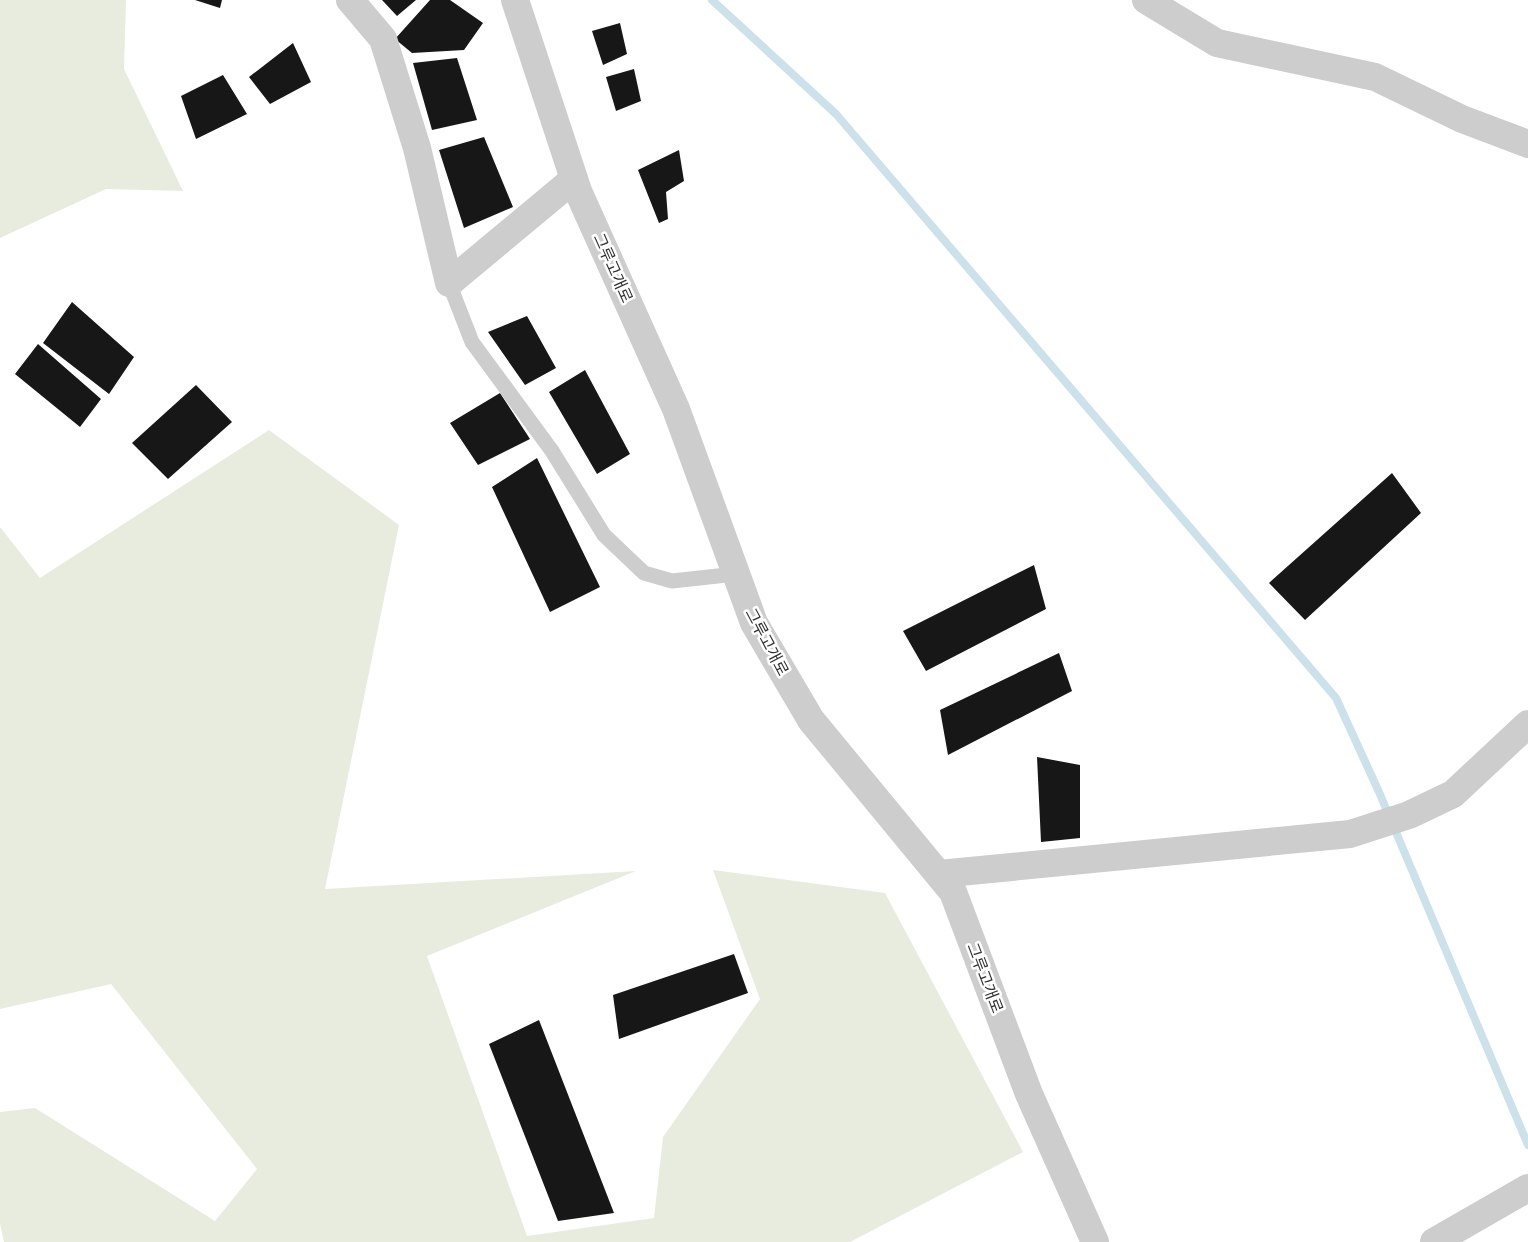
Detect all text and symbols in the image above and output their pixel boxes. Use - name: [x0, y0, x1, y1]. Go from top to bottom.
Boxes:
- street label: 그루고개로: [589, 231, 637, 306]
- street label: 그루고개로: [741, 605, 793, 679]
- street label: 그루고개로: [963, 940, 1007, 1016]

